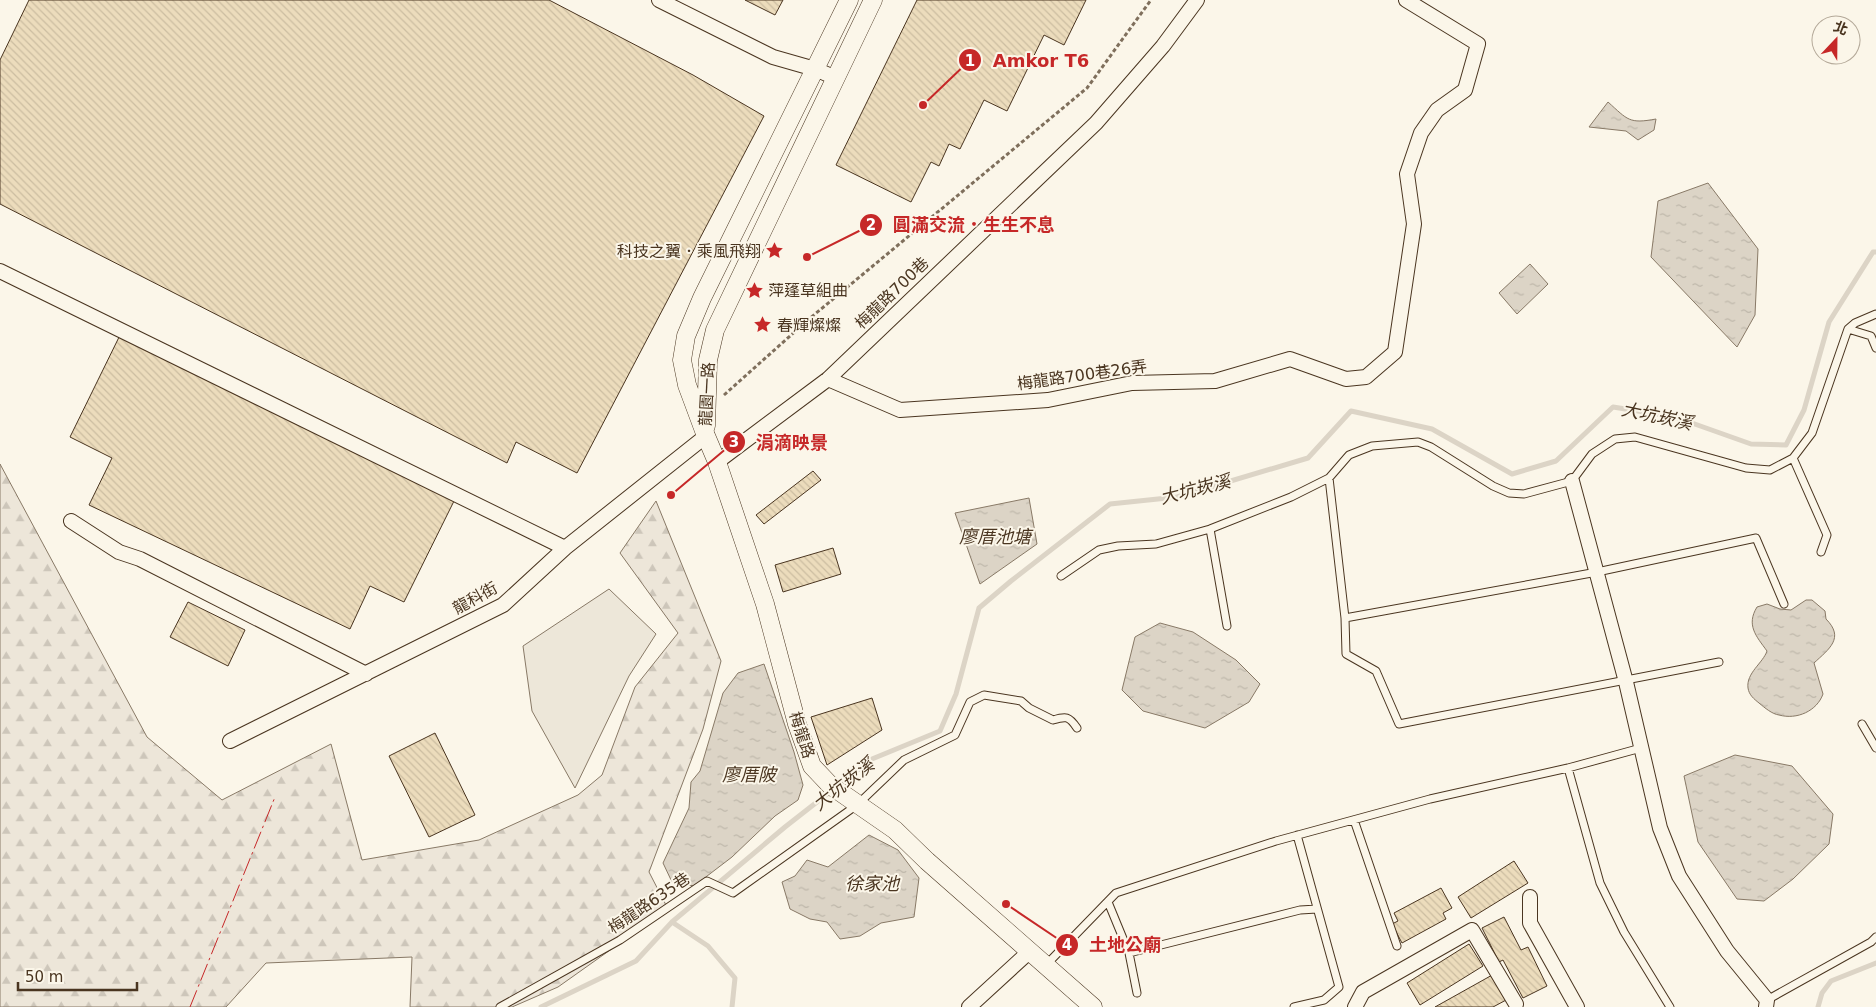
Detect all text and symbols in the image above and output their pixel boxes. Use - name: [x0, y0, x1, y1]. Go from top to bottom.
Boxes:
- north arrow: [1811, 15, 1861, 65]
- text: 北: [1831, 18, 1850, 38]
- callout: Amkor T6: [958, 44, 1099, 77]
- text: Amkor T6: [993, 50, 1089, 71]
- text: 1: [965, 52, 975, 70]
- callout: 圓滿交流．生生不息: [858, 208, 1065, 241]
- text: 圓滿交流．生生不息: [893, 214, 1055, 235]
- text: 2: [866, 216, 876, 234]
- place icon: 科技之翼．乘風飛翔: [765, 241, 785, 261]
- place label: 科技之翼．乘風飛翔: [617, 242, 761, 261]
- street label: 梅龍路700巷: [851, 253, 933, 333]
- place icon: 萍蓬草組曲: [744, 280, 764, 300]
- place label: 萍蓬草組曲: [768, 281, 848, 300]
- place icon: 春輝燦燦: [753, 315, 773, 335]
- place label: 春輝燦燦: [777, 316, 841, 335]
- street label: 梅龍路700巷26弄: [1016, 356, 1148, 394]
- street label: 龍園一路: [696, 362, 718, 426]
- water label: 大坑崁溪: [1620, 398, 1697, 434]
- callout: 涓滴映景: [721, 426, 838, 459]
- text: 涓滴映景: [756, 432, 828, 453]
- text: 3: [729, 433, 739, 451]
- water label: 大坑崁溪: [1158, 469, 1235, 508]
- water label: 廖厝池塘: [959, 526, 1034, 547]
- street label: 龍科街: [449, 578, 501, 618]
- street label: 梅龍路: [786, 709, 818, 761]
- water label: 大坑崁溪: [808, 752, 880, 814]
- water label: 廖厝陂: [722, 764, 779, 785]
- street label: 梅龍路635巷: [604, 869, 694, 937]
- water label: 徐家池: [845, 873, 901, 894]
- callout: 土地公廟: [1054, 928, 1171, 961]
- text: 土地公廟: [1089, 934, 1161, 955]
- text: 4: [1062, 936, 1072, 954]
- scale bar: [18, 960, 136, 992]
- text: 50 m: [25, 968, 63, 986]

